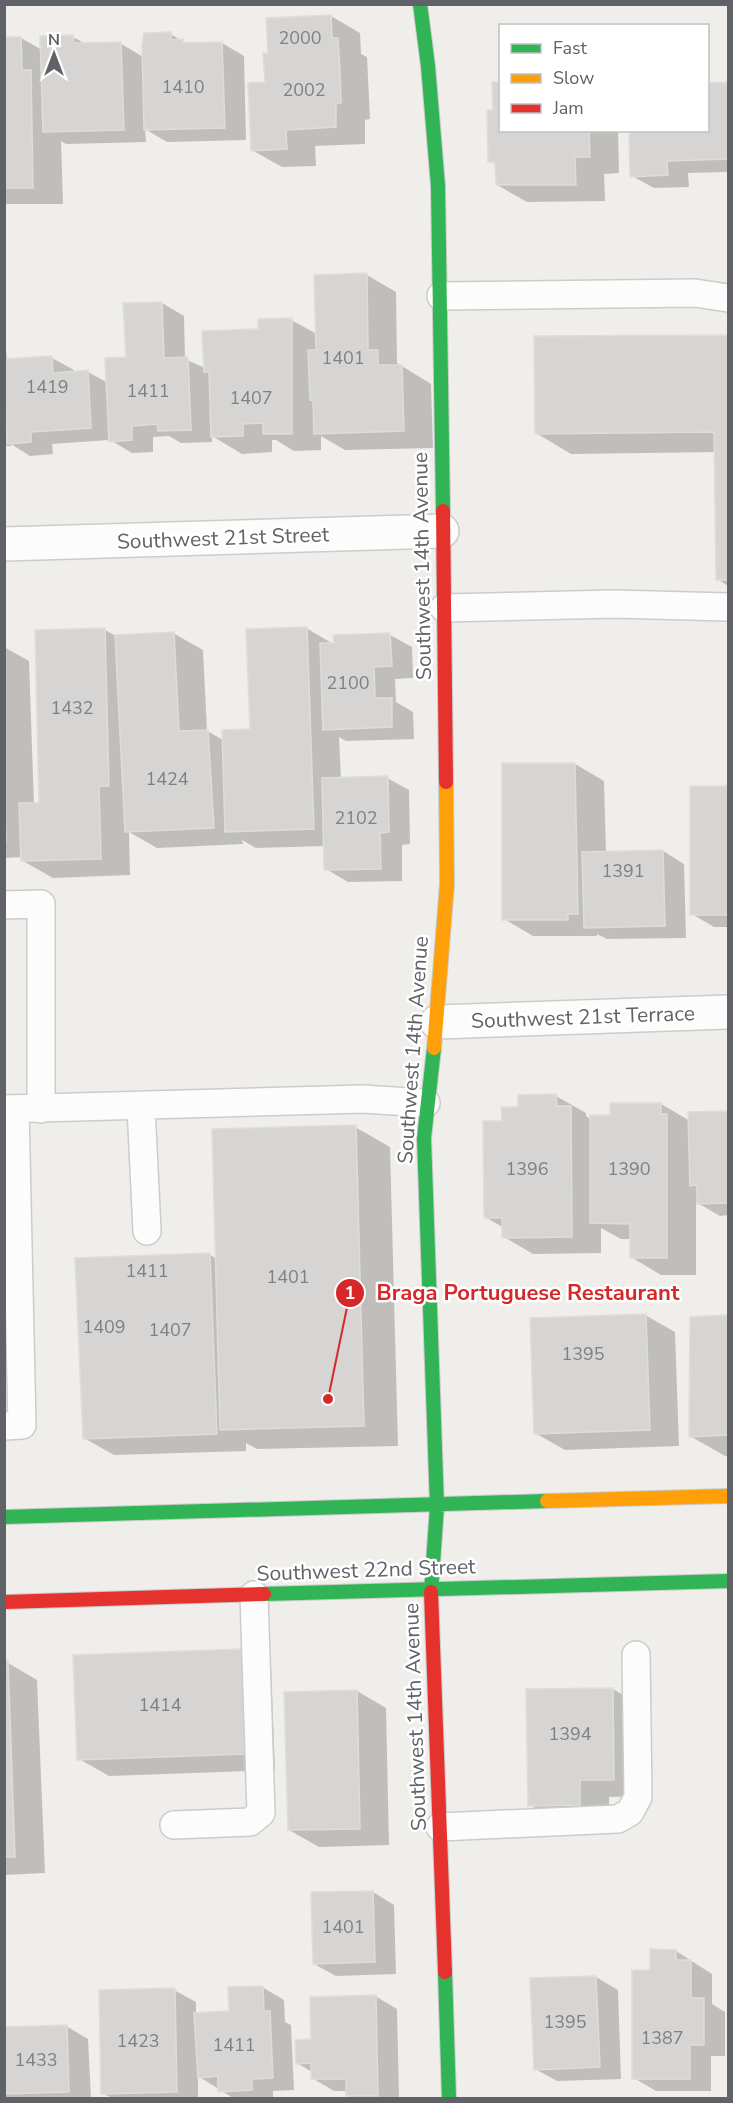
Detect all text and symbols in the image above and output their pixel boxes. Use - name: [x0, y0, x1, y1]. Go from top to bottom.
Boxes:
- north arrow: [24, 24, 84, 84]
- legend: [499, 24, 709, 132]
- house number: 2000: [278, 26, 322, 50]
- text: N: [48, 29, 60, 51]
- text: Fast: [553, 36, 588, 60]
- text: Slow: [553, 66, 594, 90]
- house number: 1410: [161, 75, 205, 99]
- house number: 2002: [282, 78, 326, 102]
- text: Jam: [552, 96, 584, 120]
- house number: 1401: [321, 346, 365, 370]
- house number: 1419: [25, 375, 69, 399]
- house number: 1411: [126, 379, 170, 403]
- house number: 1407: [229, 386, 273, 410]
- street label: Southwest 14th Avenue: [406, 452, 438, 680]
- street label: Southwest 21st Street: [116, 520, 330, 556]
- house number: 2100: [326, 671, 370, 695]
- house number: 1432: [50, 696, 94, 720]
- house number: 1424: [145, 767, 189, 791]
- house number: 2102: [334, 806, 378, 830]
- house number: 1391: [601, 859, 645, 883]
- street label: Southwest 14th Avenue: [391, 935, 435, 1165]
- street label: Southwest 21st Terrace: [471, 999, 695, 1035]
- house number: 1396: [505, 1157, 549, 1181]
- house number: 1390: [607, 1157, 651, 1181]
- house number: 1411: [125, 1259, 169, 1283]
- house number: 1401: [266, 1265, 310, 1289]
- callout: Braga Portuguese Restaurant: [335, 1273, 692, 1313]
- text: Braga Portuguese Restaurant: [377, 1278, 680, 1308]
- text: 1: [345, 1281, 355, 1305]
- house number: 1409: [82, 1315, 126, 1339]
- house number: 1407: [148, 1318, 192, 1342]
- house number: 1395: [561, 1342, 605, 1366]
- street label: Southwest 22nd Street: [256, 1552, 477, 1588]
- street label: Southwest 14th Avenue: [397, 1602, 433, 1832]
- house number: 1414: [138, 1693, 182, 1717]
- house number: 1394: [548, 1722, 592, 1746]
- house number: 1401: [321, 1915, 365, 1939]
- house number: 1395: [543, 2010, 587, 2034]
- house number: 1387: [640, 2026, 684, 2050]
- house number: 1423: [116, 2029, 160, 2053]
- house number: 1411: [212, 2033, 256, 2057]
- house number: 1433: [14, 2048, 58, 2072]

